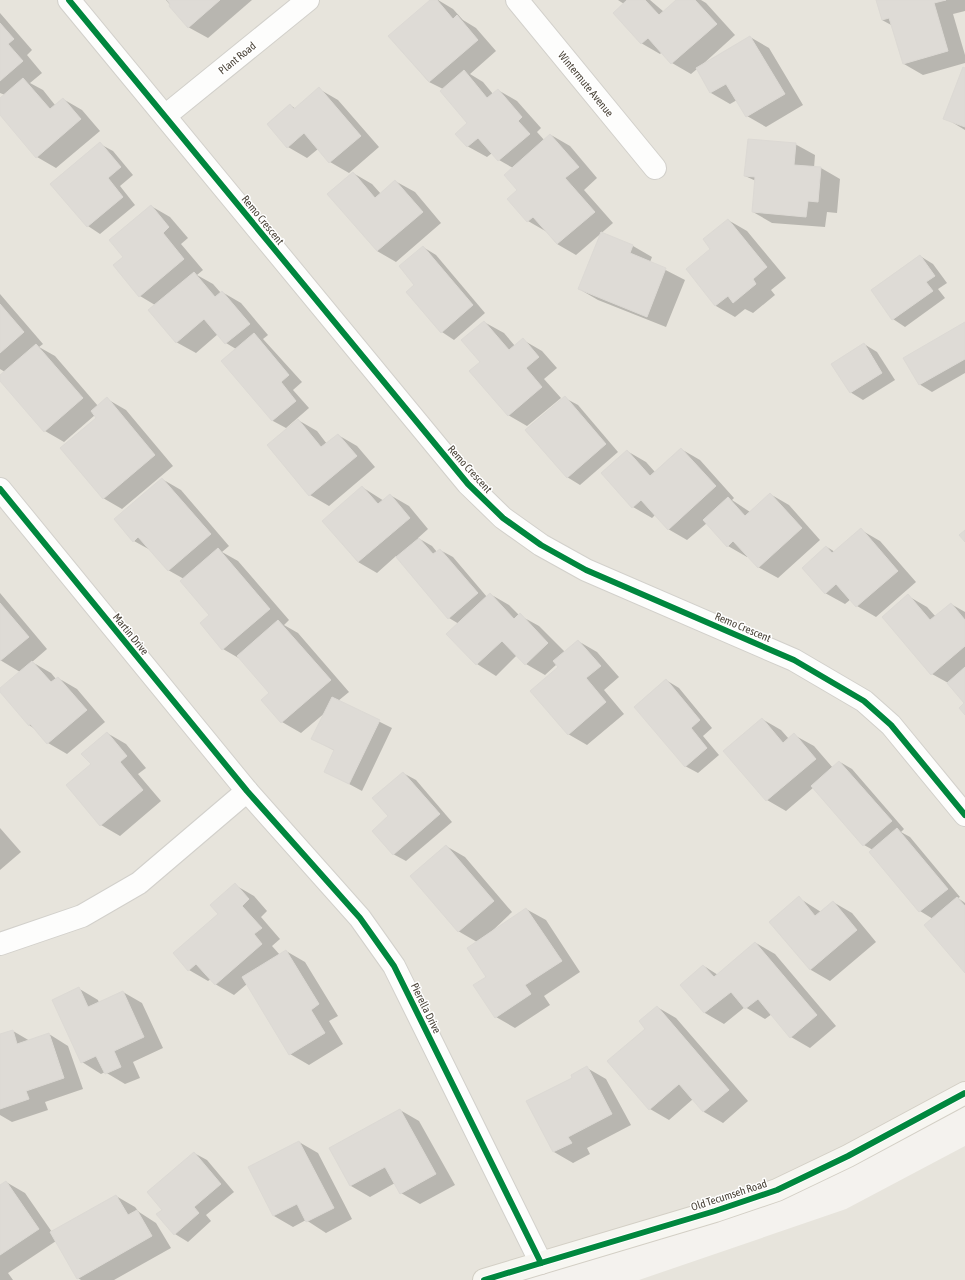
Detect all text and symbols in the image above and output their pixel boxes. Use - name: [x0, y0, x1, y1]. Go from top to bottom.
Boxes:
- street label: Plant Road: [216, 39, 258, 77]
- street label: Wintermute Avenue: [556, 49, 616, 119]
- street label: Remo Crescent: [240, 193, 286, 247]
- street label: Remo Crescent: [446, 443, 494, 495]
- street label: Remo Crescent: [713, 610, 773, 644]
- street label: Martin Drive: [111, 611, 151, 657]
- street label: Pierella Drive: [409, 981, 443, 1035]
- street label: Old Tecumseh Road: [690, 1177, 768, 1213]

